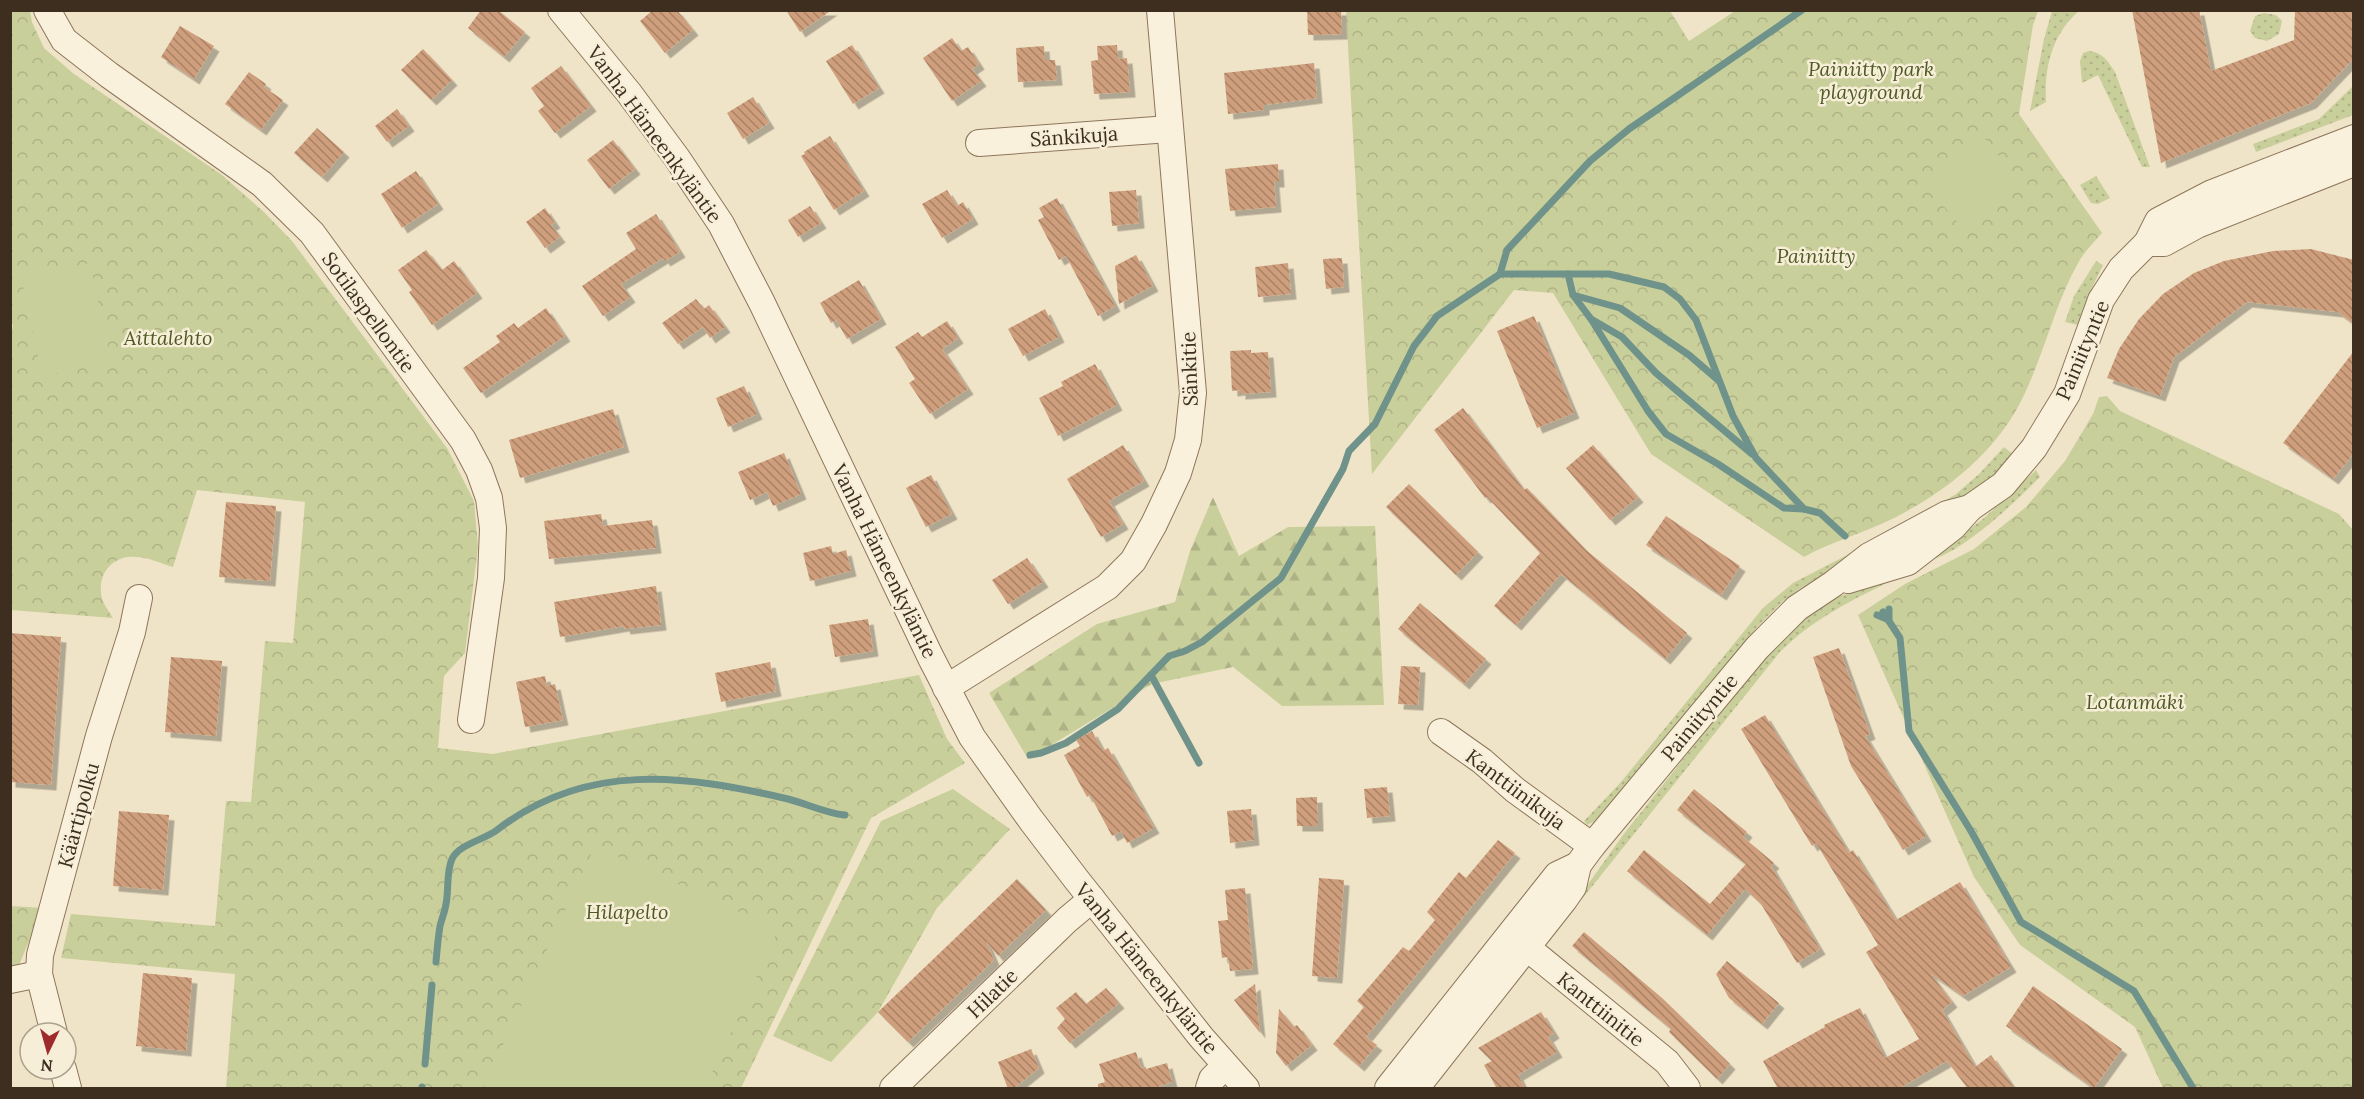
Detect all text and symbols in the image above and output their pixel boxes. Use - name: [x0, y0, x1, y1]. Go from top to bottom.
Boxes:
- street label: Vanha Hämeenkyläntie: [582, 40, 728, 228]
- park label: Painiitty park playground: [1808, 56, 1934, 104]
- street label: Sänkikuja: [1029, 120, 1119, 152]
- park label: Painiitty: [1776, 243, 1856, 268]
- street label: Sotilaspellontie: [317, 247, 421, 377]
- street label: Painiityntie: [2050, 296, 2114, 404]
- park label: Aittalehto: [123, 325, 212, 350]
- street label: Sänkitie: [1175, 331, 1203, 407]
- street label: Vanha Hämeenkyläntie: [827, 459, 943, 662]
- street label: Painiityntie: [1655, 668, 1743, 766]
- park label: Lotanmäki: [2086, 689, 2184, 714]
- street label: Kanttiinikuja: [1461, 743, 1571, 835]
- street label: Käärtipolku: [52, 759, 104, 871]
- street label: Vanha Hämeenkyläntie: [1070, 877, 1224, 1059]
- park label: Hilapelto: [586, 899, 668, 924]
- street label: Hilatie: [961, 963, 1023, 1023]
- street label: Kanttiinitie: [1552, 966, 1650, 1052]
- north arrow: [18, 1021, 78, 1081]
- text: N: [40, 1055, 54, 1076]

